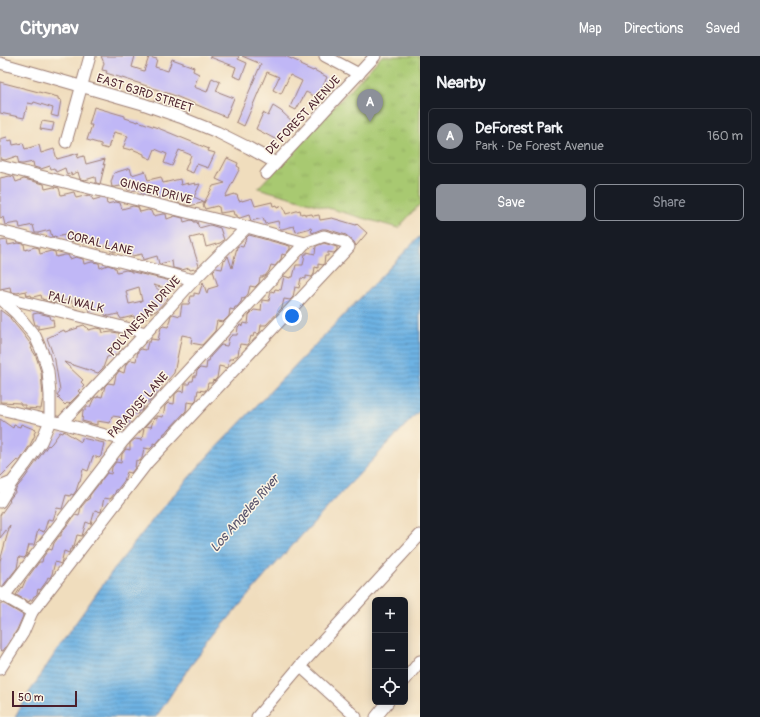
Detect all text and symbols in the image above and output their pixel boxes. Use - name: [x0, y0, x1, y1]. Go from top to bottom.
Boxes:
- text: Citynav: [20, 16, 79, 40]
- text: Map: [579, 20, 602, 37]
- text: Directions: [624, 20, 683, 37]
- text: Saved: [705, 20, 740, 37]
- street label: EAST 63RD STREET: [95, 71, 195, 116]
- text: Nearby: [436, 72, 485, 93]
- street label: DE FOREST AVENUE: [263, 73, 344, 158]
- pin: A: [357, 89, 383, 122]
- text: DeForest Park: [475, 119, 563, 138]
- text: A: [446, 128, 454, 144]
- text: 160 m: [707, 128, 743, 144]
- text: Park · De Forest Avenue: [475, 138, 604, 154]
- street label: GINGER DRIVE: [118, 175, 194, 208]
- button: Save: [436, 184, 586, 221]
- button: Share: [594, 184, 744, 221]
- street label: CORAL LANE: [65, 228, 134, 259]
- street label: POLYNESIAN DRIVE: [104, 273, 184, 359]
- street label: PALI WALK: [46, 288, 105, 317]
- your location: [282, 306, 302, 326]
- street label: PARADISE LANE: [105, 369, 172, 441]
- water label: Los Angeles River: [207, 470, 284, 555]
- map controls: [372, 597, 408, 705]
- button: +: [372, 597, 408, 633]
- button: −: [372, 633, 408, 669]
- button: locate: [372, 669, 408, 705]
- scale bar: [12, 689, 77, 708]
- text: 50 m: [18, 691, 44, 704]

